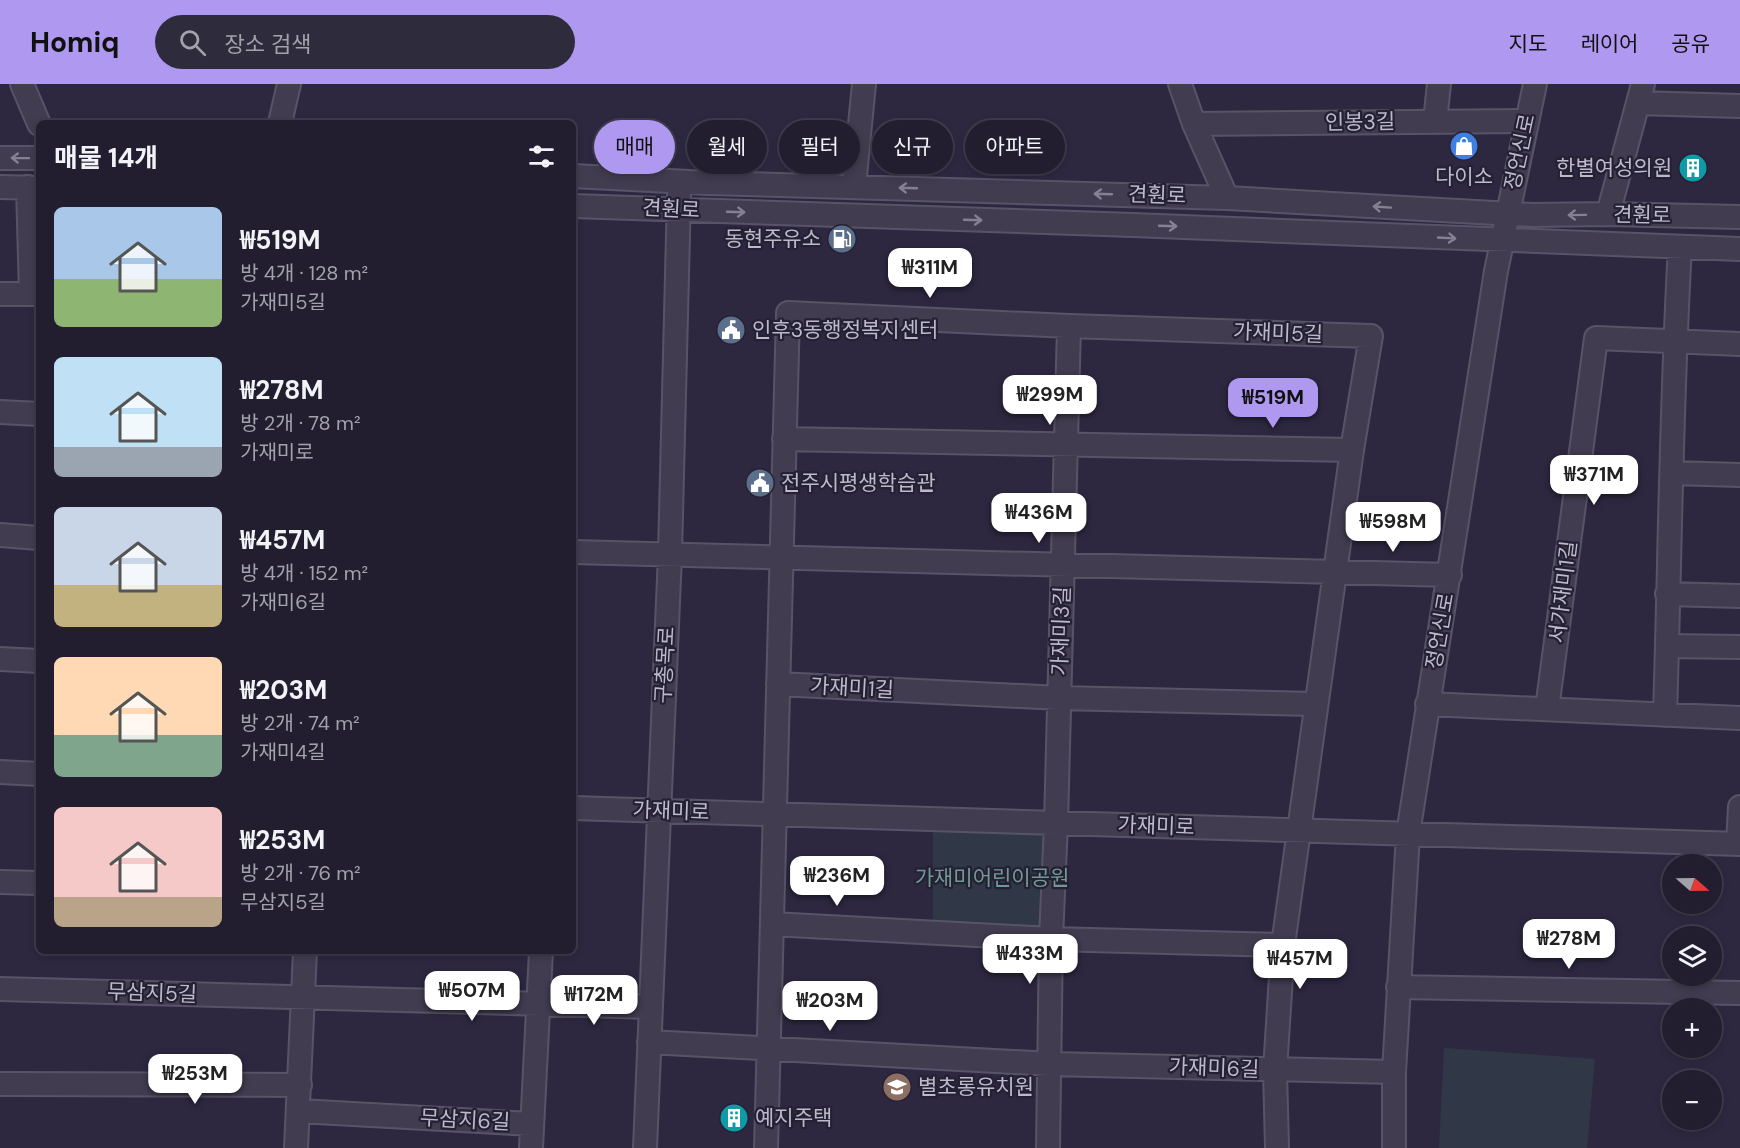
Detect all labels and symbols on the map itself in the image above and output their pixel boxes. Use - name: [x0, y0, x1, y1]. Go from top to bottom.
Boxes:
- street label: 인봉3길: [1325, 107, 1395, 137]
- street label: 정언신로: [1498, 111, 1542, 193]
- shop icon: 다이소: [1448, 130, 1480, 162]
- one-way arrow: [10, 152, 30, 164]
- building icon: 한별여성의원: [1677, 152, 1709, 184]
- place label: 한별여성의원: [1556, 154, 1672, 182]
- place label: 다이소: [1435, 163, 1493, 191]
- street label: 견훤로: [1128, 180, 1186, 210]
- one-way arrow: [899, 182, 919, 193]
- one-way arrow: [1094, 188, 1114, 199]
- street label: 견훤로: [641, 194, 701, 224]
- street label: 견훤로: [1613, 200, 1671, 230]
- one-way arrow: [1372, 201, 1392, 212]
- one-way arrow: [726, 207, 746, 218]
- one-way arrow: [1567, 209, 1587, 220]
- one-way arrow: [963, 214, 983, 225]
- one-way arrow: [1158, 221, 1178, 232]
- fuel station icon: 동현주유소: [826, 223, 858, 255]
- place label: 동현주유소: [724, 225, 821, 253]
- one-way arrow: [1436, 232, 1456, 243]
- pin: ₩311M: [888, 248, 972, 299]
- public building icon: 인후3동행정복지센터: [715, 314, 747, 346]
- place label: 인후3동행정복지센터: [752, 316, 938, 344]
- street label: 가재미5길: [1232, 317, 1324, 349]
- pin: ₩299M: [1008, 375, 1092, 426]
- pin: ₩519M: [1231, 378, 1315, 429]
- pin: ₩371M: [1552, 455, 1636, 506]
- public building icon: 전주시평생학습관: [744, 467, 776, 499]
- place label: 전주시평생학습관: [781, 469, 936, 497]
- pin: ₩436M: [997, 493, 1081, 544]
- pin: ₩598M: [1351, 502, 1435, 553]
- street label: 서가재미1길: [1543, 539, 1583, 645]
- street label: 가재미3길: [1045, 586, 1077, 676]
- street label: 정언신로: [1420, 591, 1460, 671]
- street label: 구총목로: [649, 626, 681, 704]
- street label: 가재미1길: [809, 672, 895, 704]
- street label: 가재미로: [632, 796, 710, 826]
- street label: 가재미로: [1117, 811, 1195, 841]
- north arrow: [1662, 854, 1722, 914]
- pin: ₩236M: [795, 856, 879, 907]
- park label: 가재미어린이공원: [915, 864, 1069, 892]
- pin: ₩278M: [1527, 919, 1611, 970]
- pin: ₩433M: [988, 934, 1072, 985]
- pin: ₩457M: [1258, 939, 1342, 990]
- pin: ₩507M: [430, 971, 514, 1022]
- pin: ₩172M: [552, 975, 636, 1026]
- street label: 무삼지5길: [106, 977, 198, 1009]
- pin: ₩203M: [788, 981, 872, 1032]
- street label: 가재미6길: [1168, 1052, 1260, 1084]
- pin: ₩253M: [153, 1054, 237, 1105]
- school or university icon: 별초롱유치원: [881, 1071, 913, 1103]
- place label: 별초롱유치원: [918, 1073, 1034, 1101]
- building icon: 예지주택: [718, 1102, 750, 1134]
- street label: 무삼지6길: [419, 1104, 511, 1136]
- place label: 예지주택: [755, 1104, 832, 1132]

